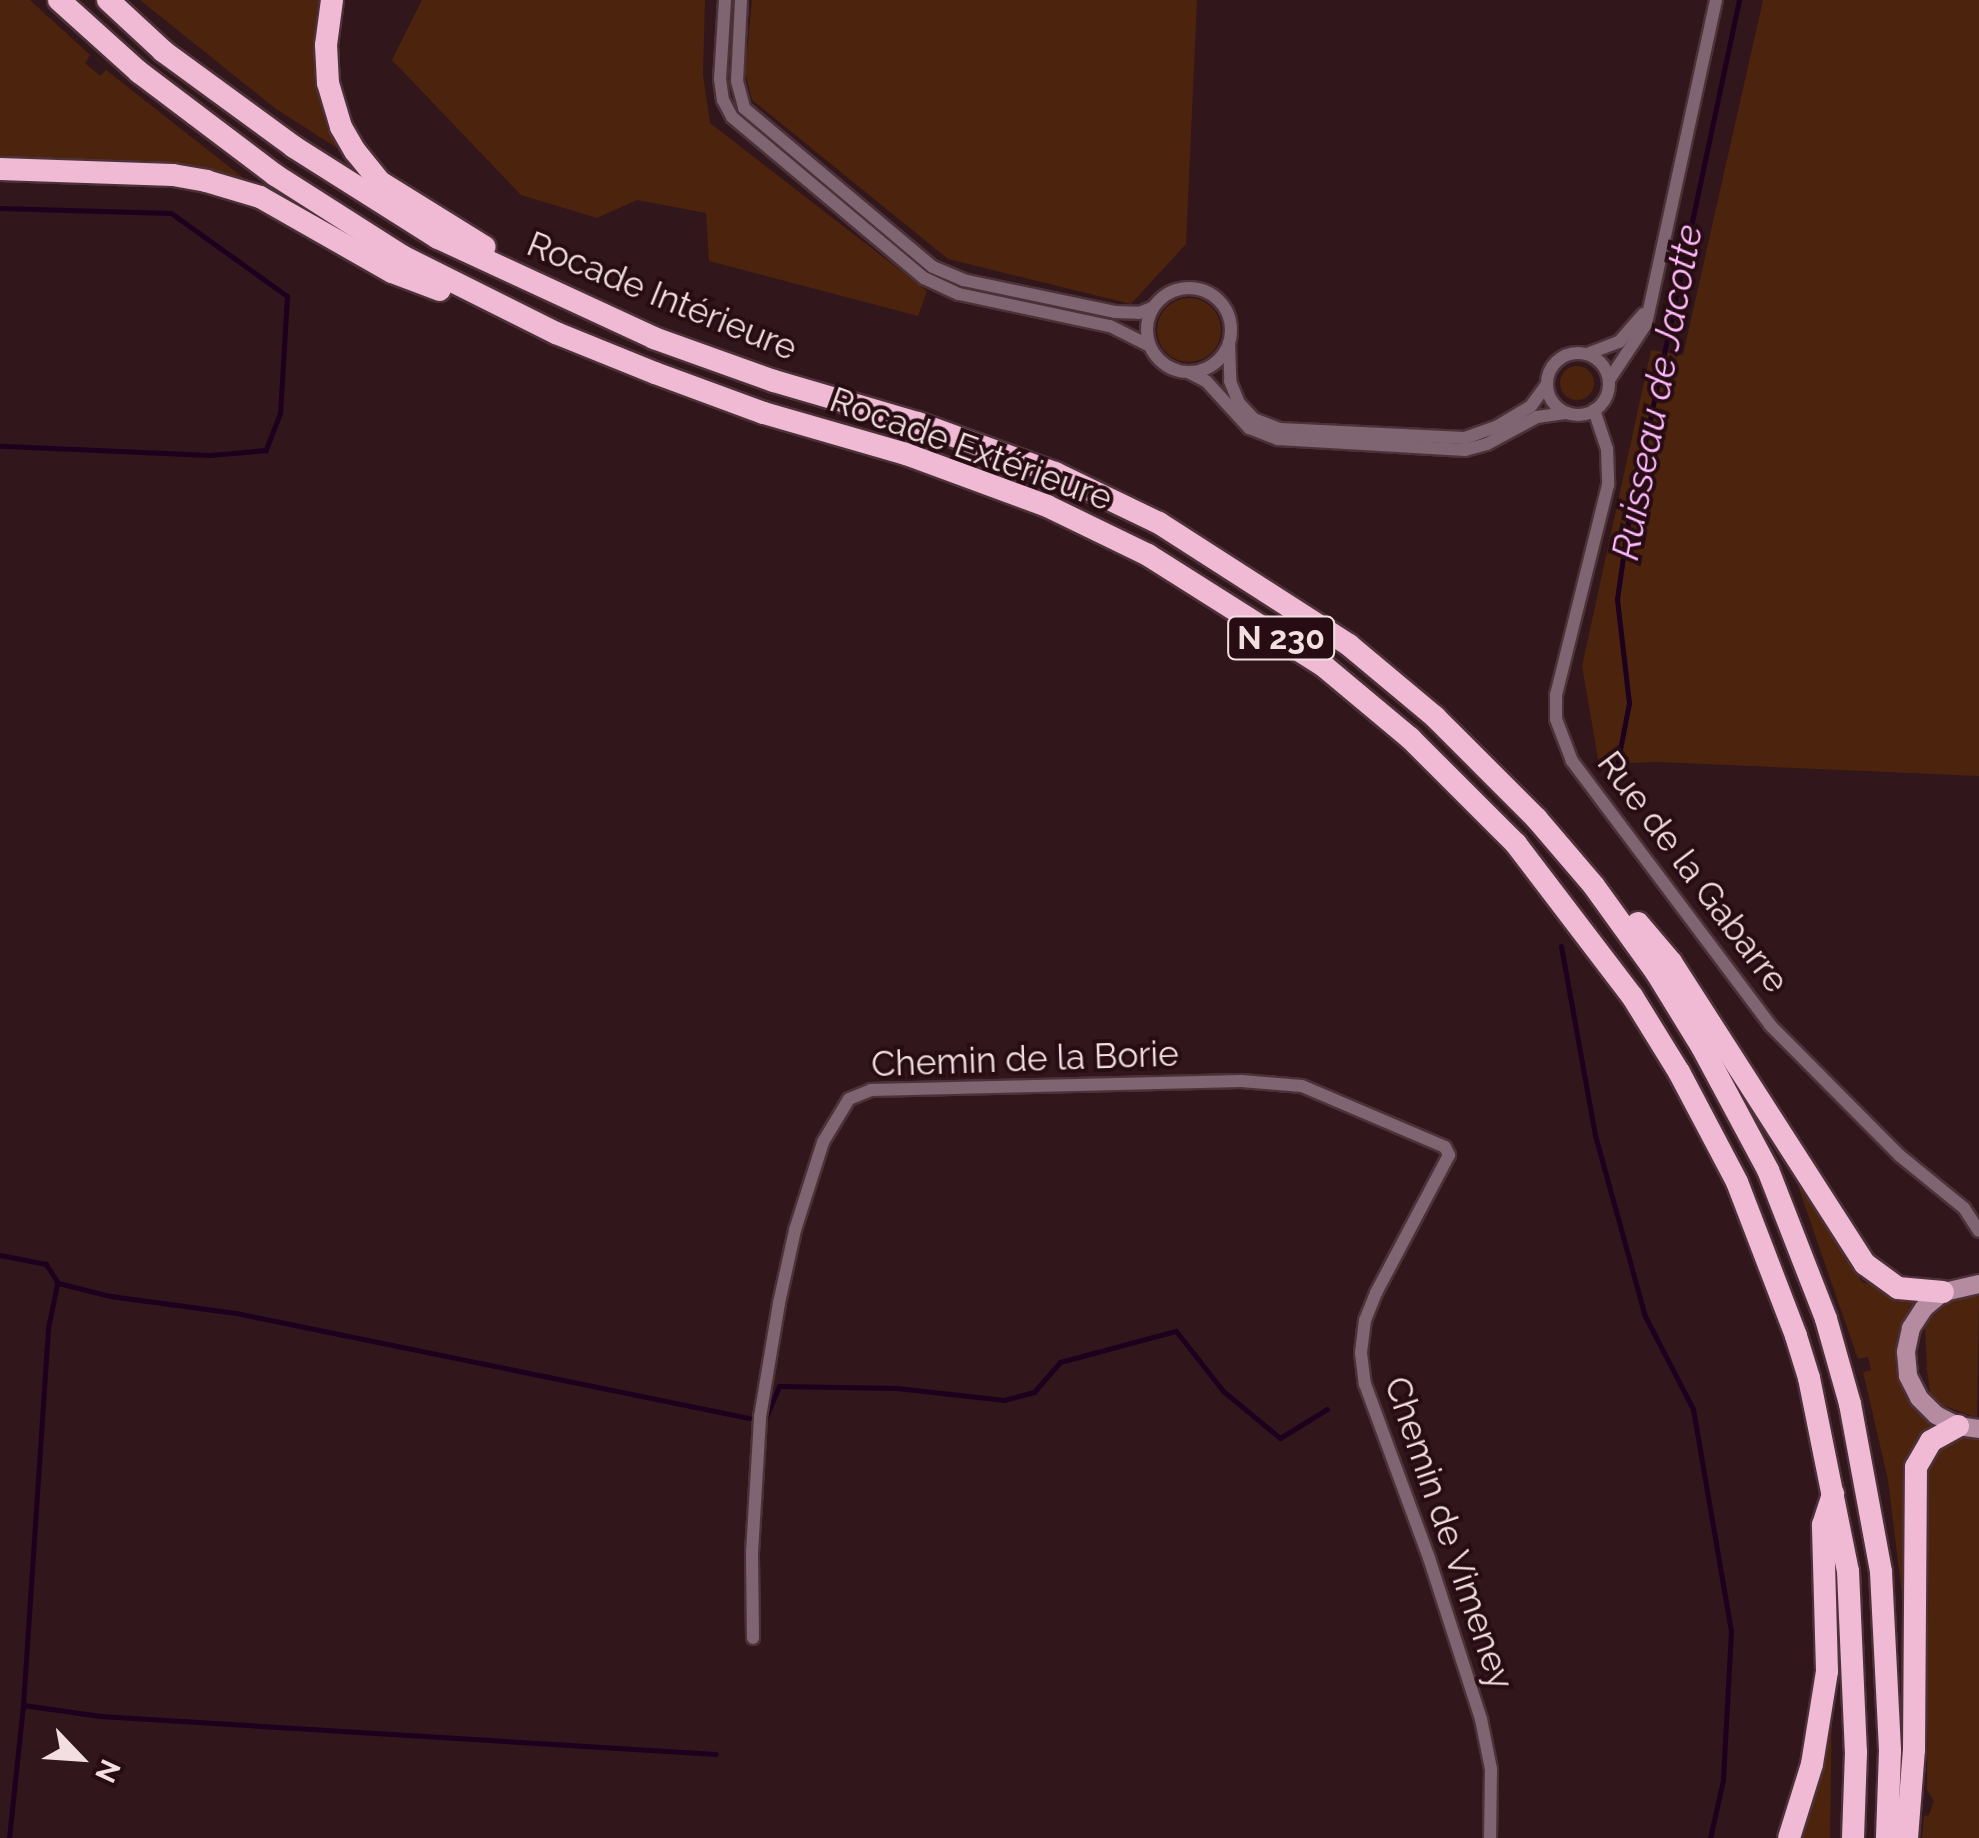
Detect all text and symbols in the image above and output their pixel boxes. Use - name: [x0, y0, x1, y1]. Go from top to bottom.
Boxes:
- water label: Ruisseau de Jacotte: [1602, 220, 1712, 564]
- street label: Rocade Intérieure: [521, 223, 803, 369]
- street label: Rocade Extérieure: [824, 378, 1118, 520]
- road number: N 230: [1226, 611, 1336, 665]
- street label: Rue de la Gabarre: [1589, 743, 1797, 1001]
- street label: Chemin de la Borie: [871, 1033, 1179, 1085]
- street label: Chemin de Vimeney: [1376, 1371, 1522, 1695]
- north arrow: [30, 1708, 130, 1808]
- text: N: [88, 1754, 127, 1788]

